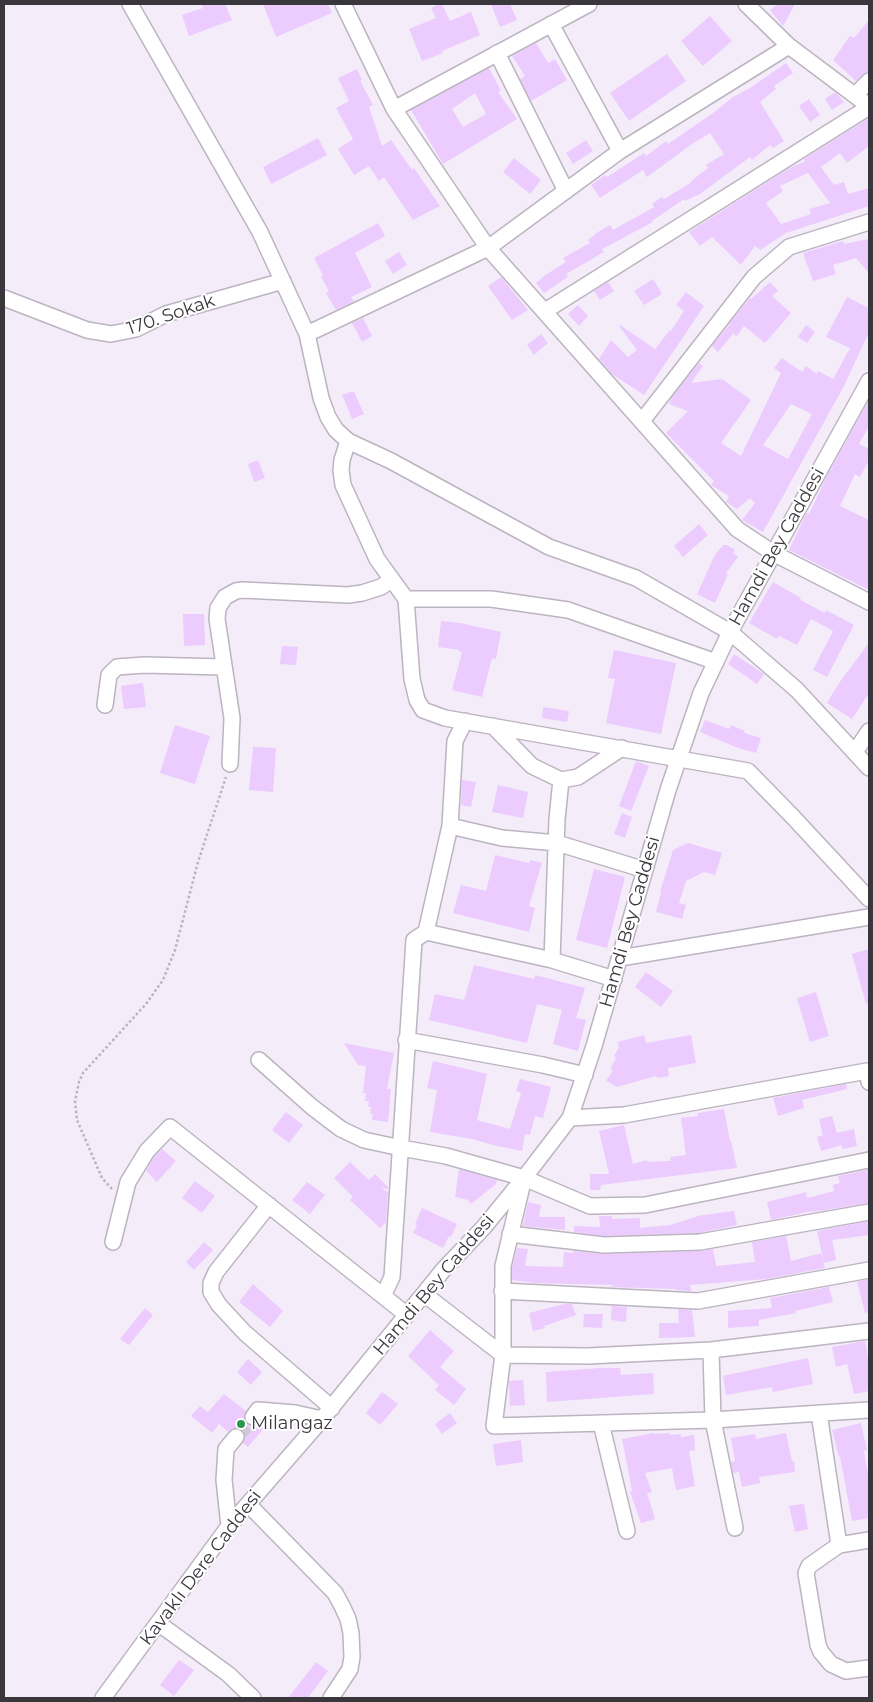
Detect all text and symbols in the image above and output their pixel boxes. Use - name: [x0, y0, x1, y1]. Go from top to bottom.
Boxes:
- street label: 170. Sokak: [124, 290, 218, 340]
- street label: Hamdi Bey Caddesi: [725, 464, 829, 630]
- street label: Hamdi Bey Caddesi: [595, 834, 665, 1010]
- street label: Hamdi Bey Caddesi: [369, 1210, 499, 1360]
- place label: Milangaz: [251, 1413, 333, 1435]
- marker: Milangaz: [235, 1418, 247, 1430]
- street label: Kavaklı Dere Caddesi: [136, 1486, 266, 1650]

